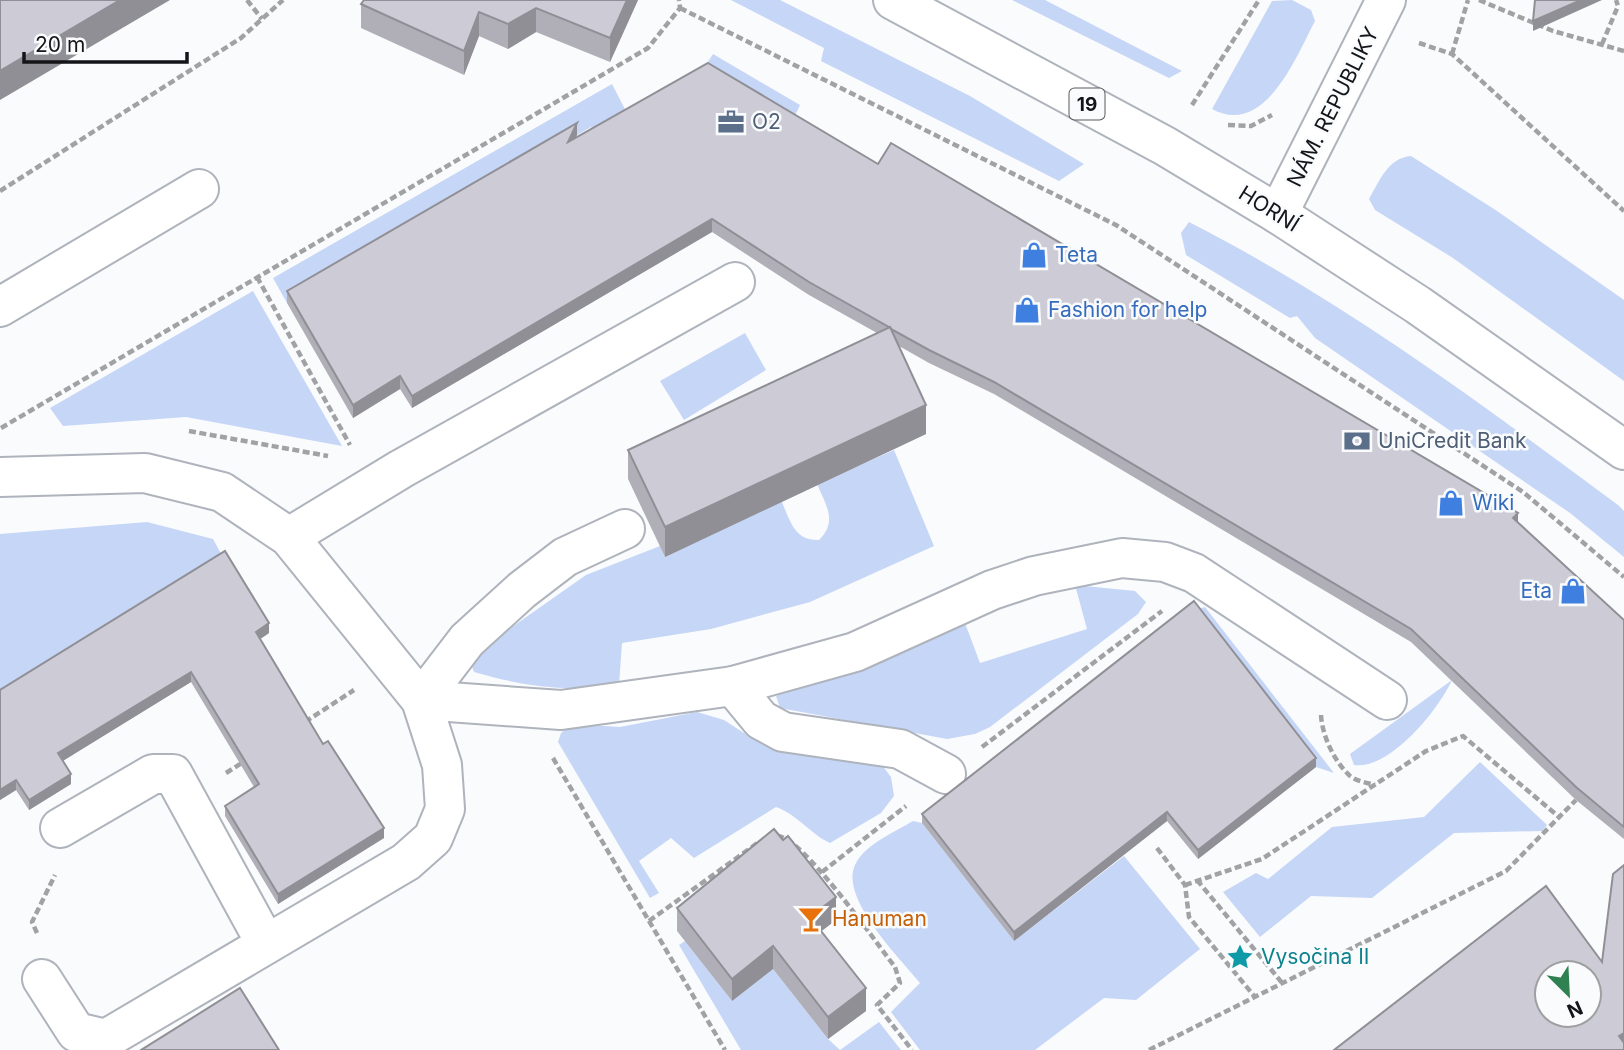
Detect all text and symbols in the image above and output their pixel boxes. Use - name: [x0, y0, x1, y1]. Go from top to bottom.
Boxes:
- scale bar: [24, 21, 187, 65]
- street label: NÁM. REPUBLIKY: [1281, 22, 1384, 191]
- text: 20 m: [35, 32, 85, 57]
- road number: 19: [1070, 88, 1104, 120]
- office icon: O2: [716, 107, 746, 137]
- place label: O2: [752, 109, 781, 134]
- street label: HORNÍ: [1234, 179, 1305, 237]
- shop icon: Teta: [1019, 240, 1049, 270]
- place label: Teta: [1055, 242, 1098, 267]
- shop icon: Fashion for help: [1012, 295, 1042, 325]
- place label: Fashion for help: [1048, 297, 1207, 322]
- bank icon: UniCredit Bank: [1342, 426, 1372, 456]
- place label: UniCredit Bank: [1378, 428, 1527, 453]
- shop icon: Wiki: [1436, 488, 1466, 518]
- place label: Wiki: [1472, 490, 1514, 515]
- shop icon: Eta: [1558, 576, 1588, 606]
- place label: Eta: [1521, 578, 1552, 603]
- bar icon: Hanuman: [796, 904, 826, 934]
- place label: Hanuman: [832, 906, 927, 931]
- place icon: Vysočina II: [1225, 942, 1255, 972]
- place label: Vysočina II: [1261, 944, 1369, 969]
- north arrow: [1533, 959, 1603, 1029]
- text: N: [1563, 996, 1586, 1023]

